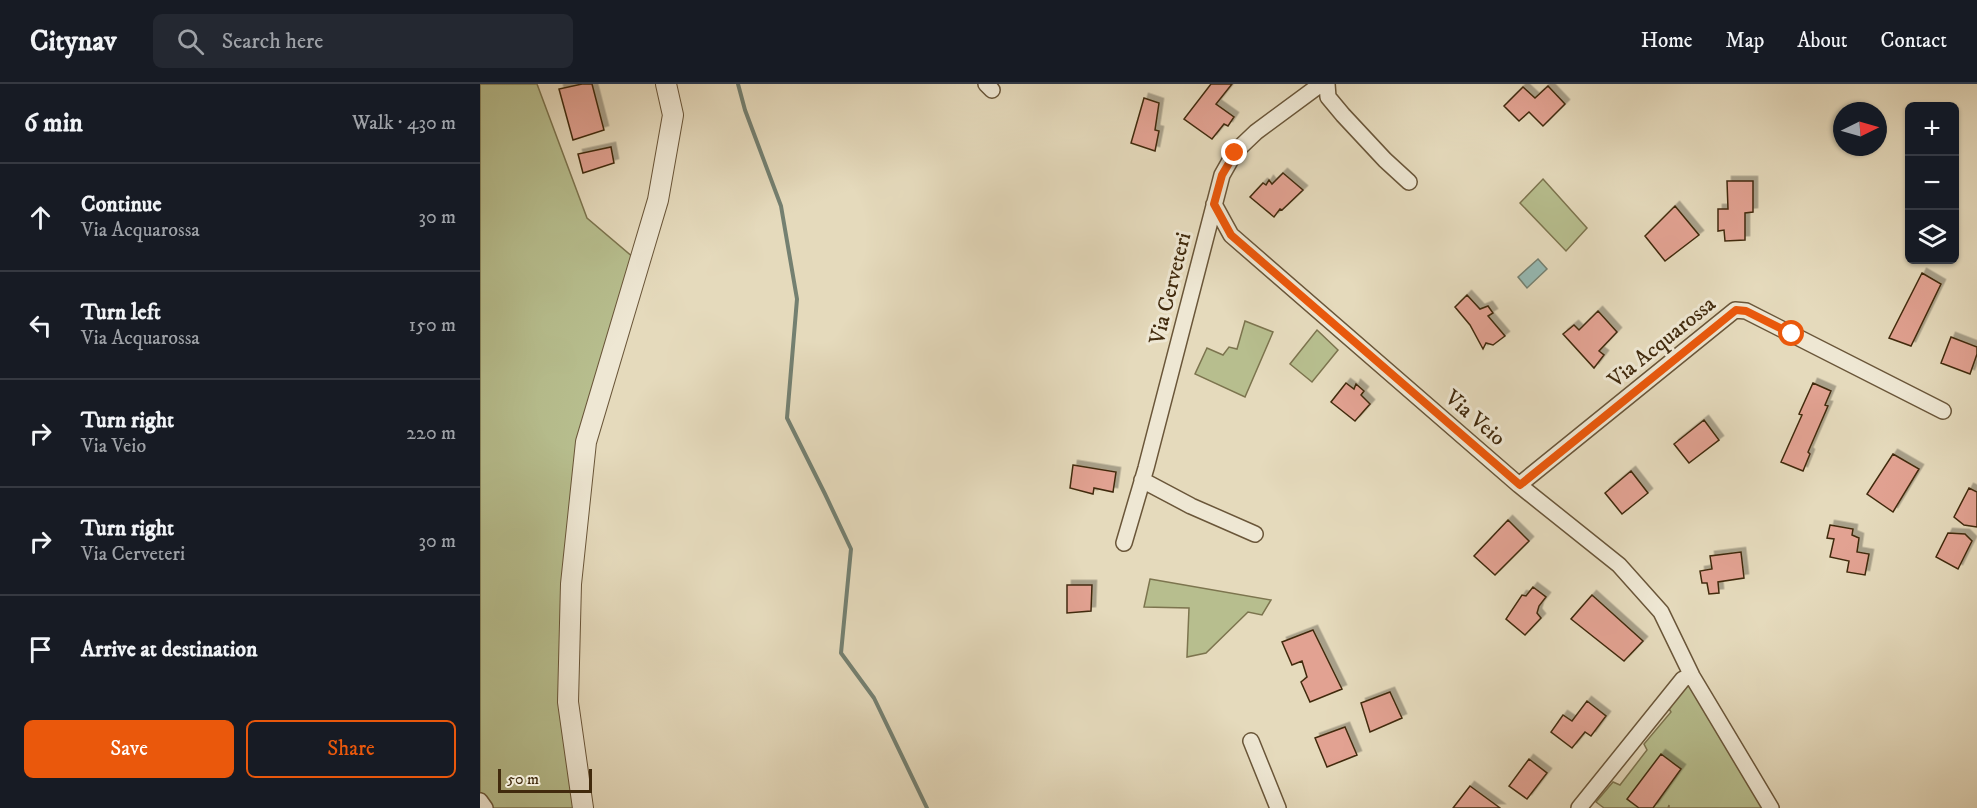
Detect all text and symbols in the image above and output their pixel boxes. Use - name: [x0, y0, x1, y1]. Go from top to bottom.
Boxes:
- search box: [153, 14, 573, 68]
- text: Citynav: [30, 24, 117, 59]
- icon: search: [174, 25, 207, 58]
- text: Search here: [222, 28, 323, 55]
- text: Home: [1641, 28, 1693, 54]
- text: Map: [1726, 28, 1764, 54]
- text: About: [1797, 28, 1848, 54]
- text: Contact: [1881, 28, 1947, 54]
- north arrow: [1833, 102, 1887, 156]
- map controls: [1905, 102, 1959, 264]
- button: +: [1905, 102, 1959, 156]
- text: 6 min: [24, 107, 83, 140]
- text: Walk · 430 m: [352, 111, 456, 136]
- route end: [1221, 139, 1247, 165]
- button: −: [1905, 156, 1959, 210]
- text: Continue: [81, 191, 162, 218]
- icon: ahead: [24, 201, 57, 234]
- text: 30 m: [418, 205, 456, 230]
- button: layers: [1905, 210, 1959, 264]
- text: Via Acquarossa: [81, 218, 200, 243]
- street label: Via Cerveteri: [1143, 230, 1197, 348]
- street label: Via Acquarossa: [1602, 290, 1722, 394]
- text: Turn left: [81, 299, 161, 326]
- icon: left: [24, 309, 57, 342]
- text: 150 m: [409, 313, 456, 338]
- route start: [1778, 320, 1804, 346]
- text: Via Acquarossa: [81, 326, 200, 351]
- street label: Via Veio: [1438, 384, 1511, 452]
- text: Turn right: [81, 407, 174, 434]
- icon: right: [24, 417, 57, 450]
- text: 220 m: [406, 421, 456, 446]
- text: Via Veio: [81, 434, 146, 459]
- text: Turn right: [81, 515, 174, 542]
- icon: right: [24, 525, 57, 558]
- text: 30 m: [418, 529, 456, 554]
- text: Via Cerveteri: [81, 542, 185, 567]
- icon: arrive: [24, 633, 57, 666]
- text: Arrive at destination: [81, 636, 258, 663]
- button: Save: [24, 720, 234, 778]
- button: Share: [246, 720, 456, 778]
- scale bar: [498, 766, 592, 794]
- text: 50 m: [507, 769, 539, 789]

